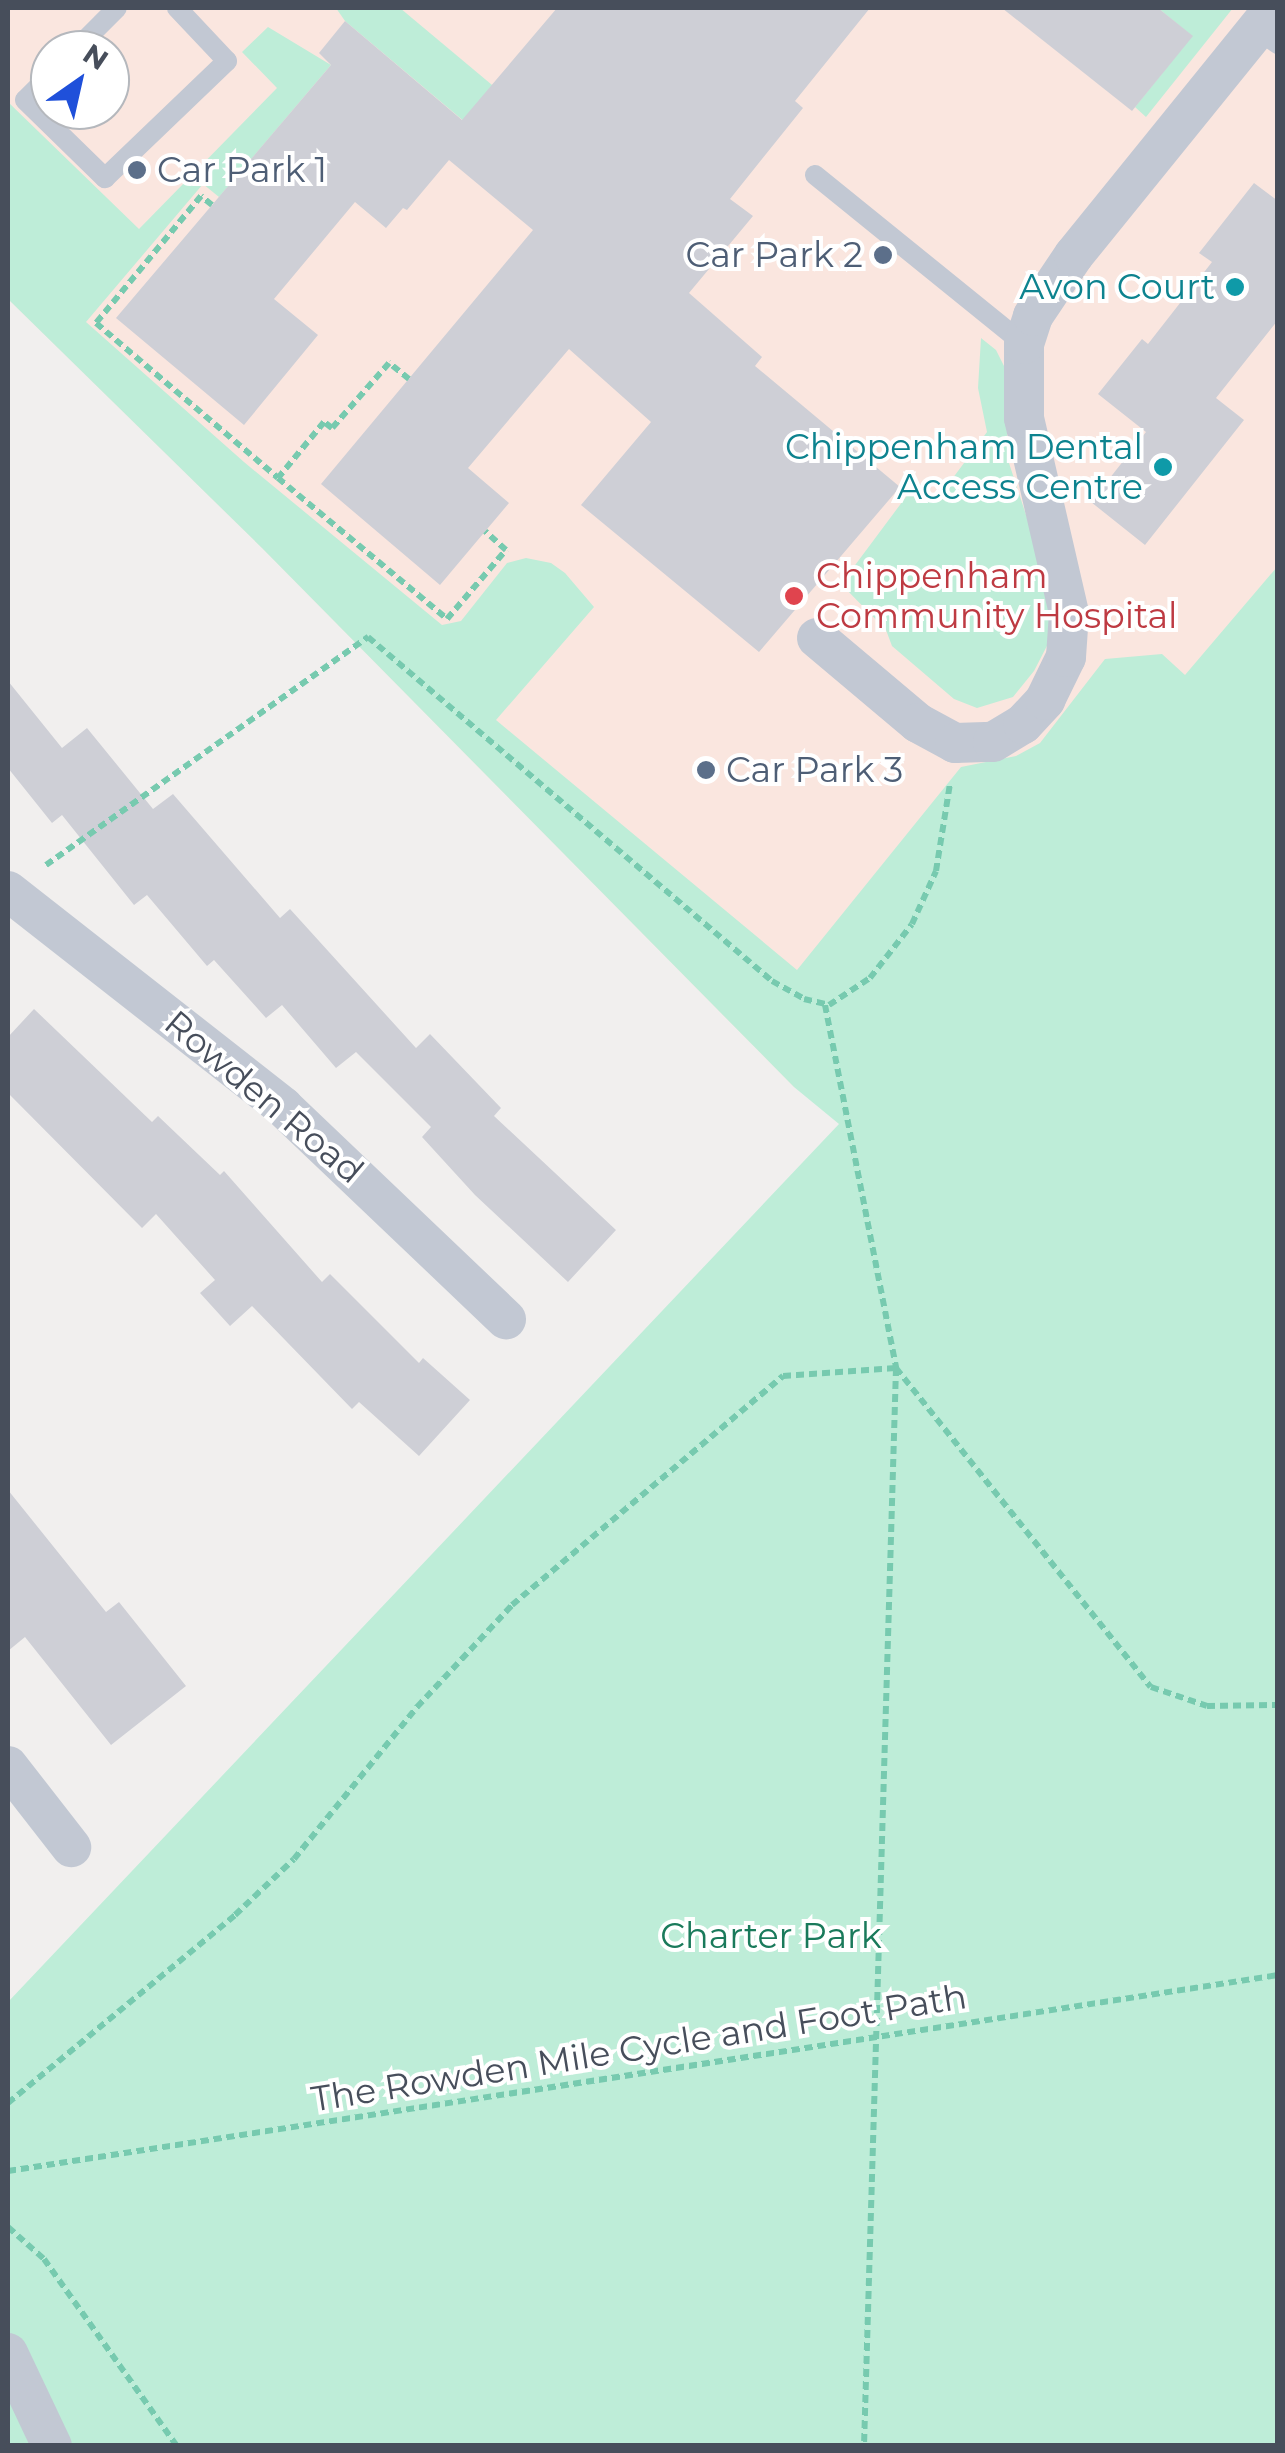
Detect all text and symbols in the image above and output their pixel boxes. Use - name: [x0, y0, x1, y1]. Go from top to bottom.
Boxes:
- north arrow: [30, 30, 130, 130]
- text: N: [77, 36, 115, 77]
- place label: Car Park 1: [157, 149, 327, 191]
- marker: Car Park 1: [126, 159, 148, 181]
- place label: Car Park 2: [686, 234, 863, 276]
- marker: Car Park 2: [872, 244, 894, 266]
- place label: Avon Court: [1019, 266, 1215, 308]
- marker: Avon Court: [1224, 276, 1246, 298]
- place label: Chippenham Dental Access Centre: [785, 426, 1143, 508]
- marker: Chippenham Dental Access Centre: [1152, 456, 1174, 478]
- place label: Chippenham Community Hospital: [816, 555, 1178, 637]
- marker: Chippenham Community Hospital: [781, 583, 807, 609]
- place label: Car Park 3: [726, 749, 903, 791]
- marker: Car Park 3: [695, 759, 717, 781]
- street label: Rowden Road: [156, 1002, 372, 1192]
- park label: Charter Park: [660, 1915, 882, 1957]
- street label: The Rowden Mile Cycle and Foot Path: [308, 1975, 970, 2121]

